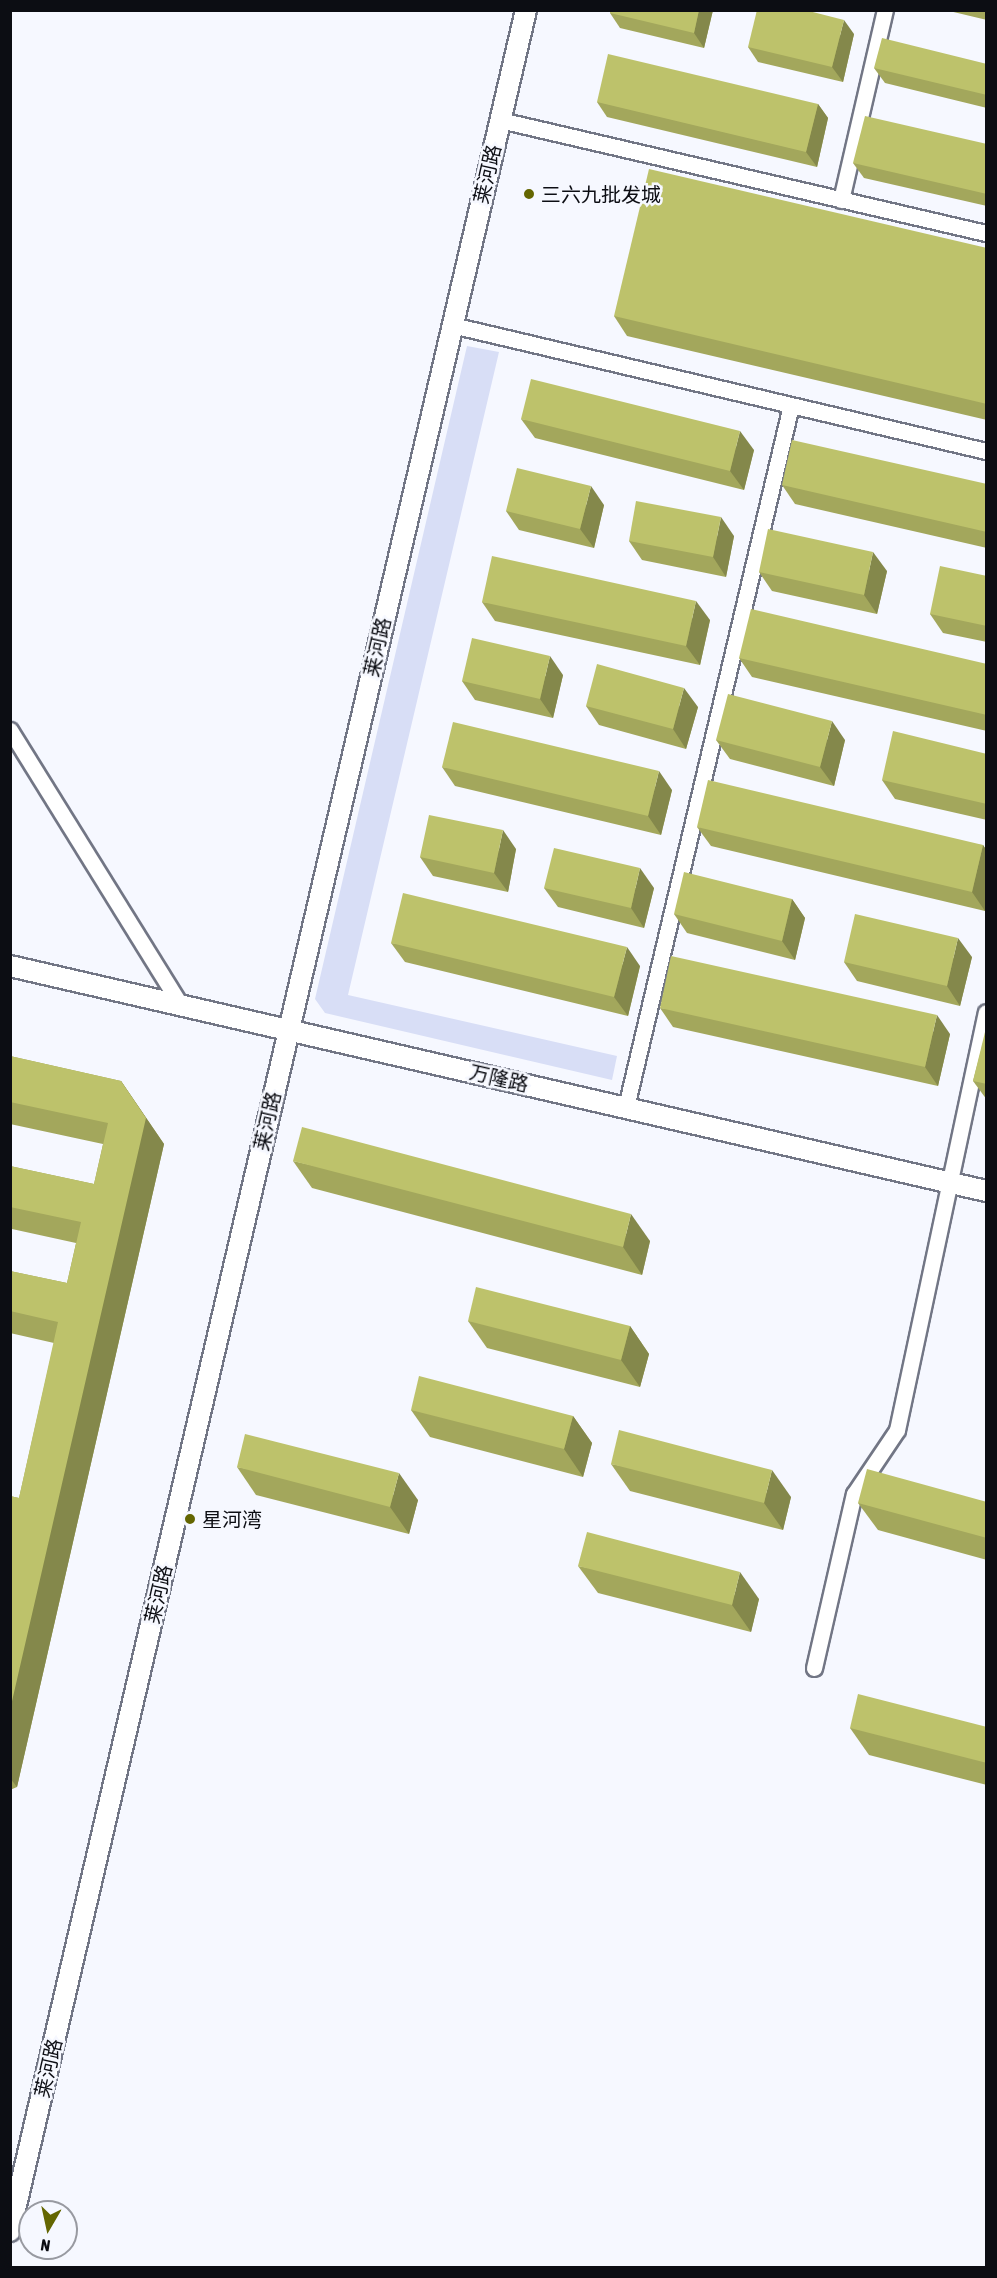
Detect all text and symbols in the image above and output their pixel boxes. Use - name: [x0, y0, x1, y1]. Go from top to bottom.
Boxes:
- street label: 莱河路: [469, 142, 505, 206]
- place label: 三六九批发城: [541, 182, 661, 206]
- marker: 三六九批发城: [522, 187, 536, 201]
- street label: 莱河路: [359, 615, 395, 679]
- street label: 万隆路: [467, 1060, 531, 1096]
- street label: 莱河路: [249, 1089, 285, 1153]
- place label: 星河湾: [202, 1507, 262, 1531]
- marker: 星河湾: [183, 1512, 197, 1526]
- street label: 莱河路: [140, 1562, 176, 1626]
- street label: 莱河路: [30, 2036, 66, 2100]
- north arrow: [18, 2200, 78, 2260]
- text: N: [39, 2236, 52, 2255]

